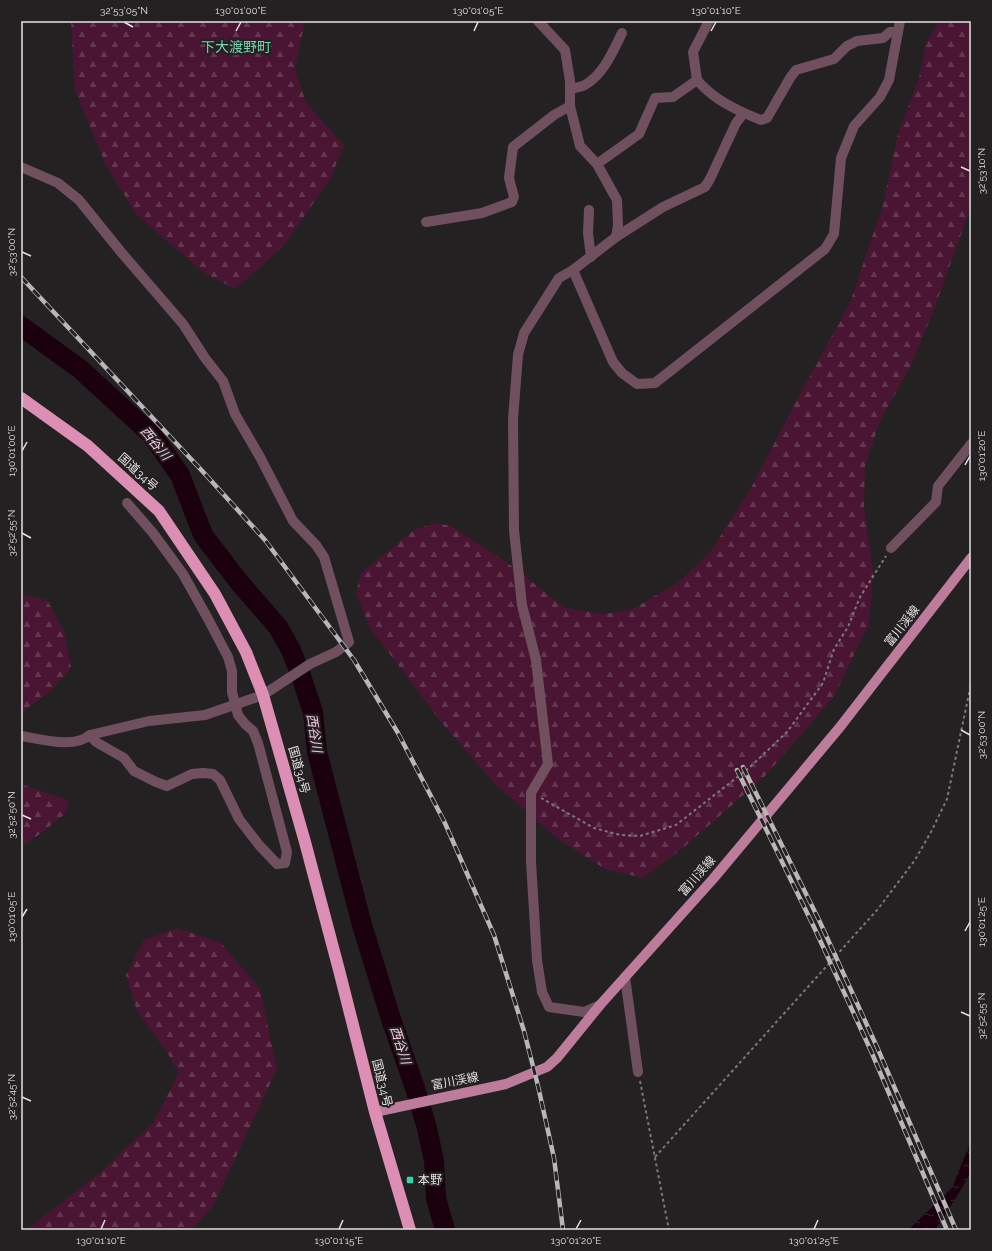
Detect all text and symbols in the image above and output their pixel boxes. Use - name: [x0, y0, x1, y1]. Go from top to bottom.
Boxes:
- text: 32°53'05"N: [100, 5, 148, 16]
- text: 130°01'00"E: [215, 5, 267, 16]
- text: 130°01'05"E: [453, 5, 503, 16]
- text: 130°01'10"E: [691, 5, 741, 16]
- district label: 下大渡野町: [201, 39, 271, 55]
- text: 32°53'10"N: [976, 148, 987, 194]
- text: 32°53'00"N: [6, 228, 17, 276]
- water label: 西谷川: [137, 424, 175, 465]
- text: 130°01'00"E: [6, 425, 17, 477]
- text: 130°01'20"E: [976, 431, 987, 481]
- street label: 国道34号: [115, 450, 161, 494]
- text: 32°52'55"N: [6, 510, 17, 556]
- street label: 富川渓線: [882, 603, 922, 649]
- text: 32°53'00"N: [976, 711, 987, 759]
- water label: 西谷川: [304, 713, 325, 755]
- street label: 国道34号: [286, 745, 312, 795]
- text: 32°52'50"N: [6, 791, 17, 839]
- street label: 富川渓線: [676, 853, 718, 899]
- text: 130°01'05"E: [6, 892, 17, 942]
- text: 130°01'25"E: [976, 897, 987, 947]
- text: 32°52'55"N: [976, 993, 987, 1039]
- water label: 西谷川: [387, 1024, 414, 1068]
- street label: 国道34号: [369, 1058, 395, 1108]
- street label: 富川渓線: [430, 1070, 480, 1092]
- text: 32°52'45"N: [6, 1074, 17, 1120]
- place label: 本野: [418, 1173, 442, 1187]
- marker: 本野: [405, 1175, 415, 1185]
- text: 130°01'10"E: [76, 1235, 126, 1246]
- text: 130°01'15"E: [315, 1235, 363, 1246]
- text: 130°01'20"E: [551, 1235, 601, 1246]
- text: 130°01'25"E: [789, 1235, 839, 1246]

